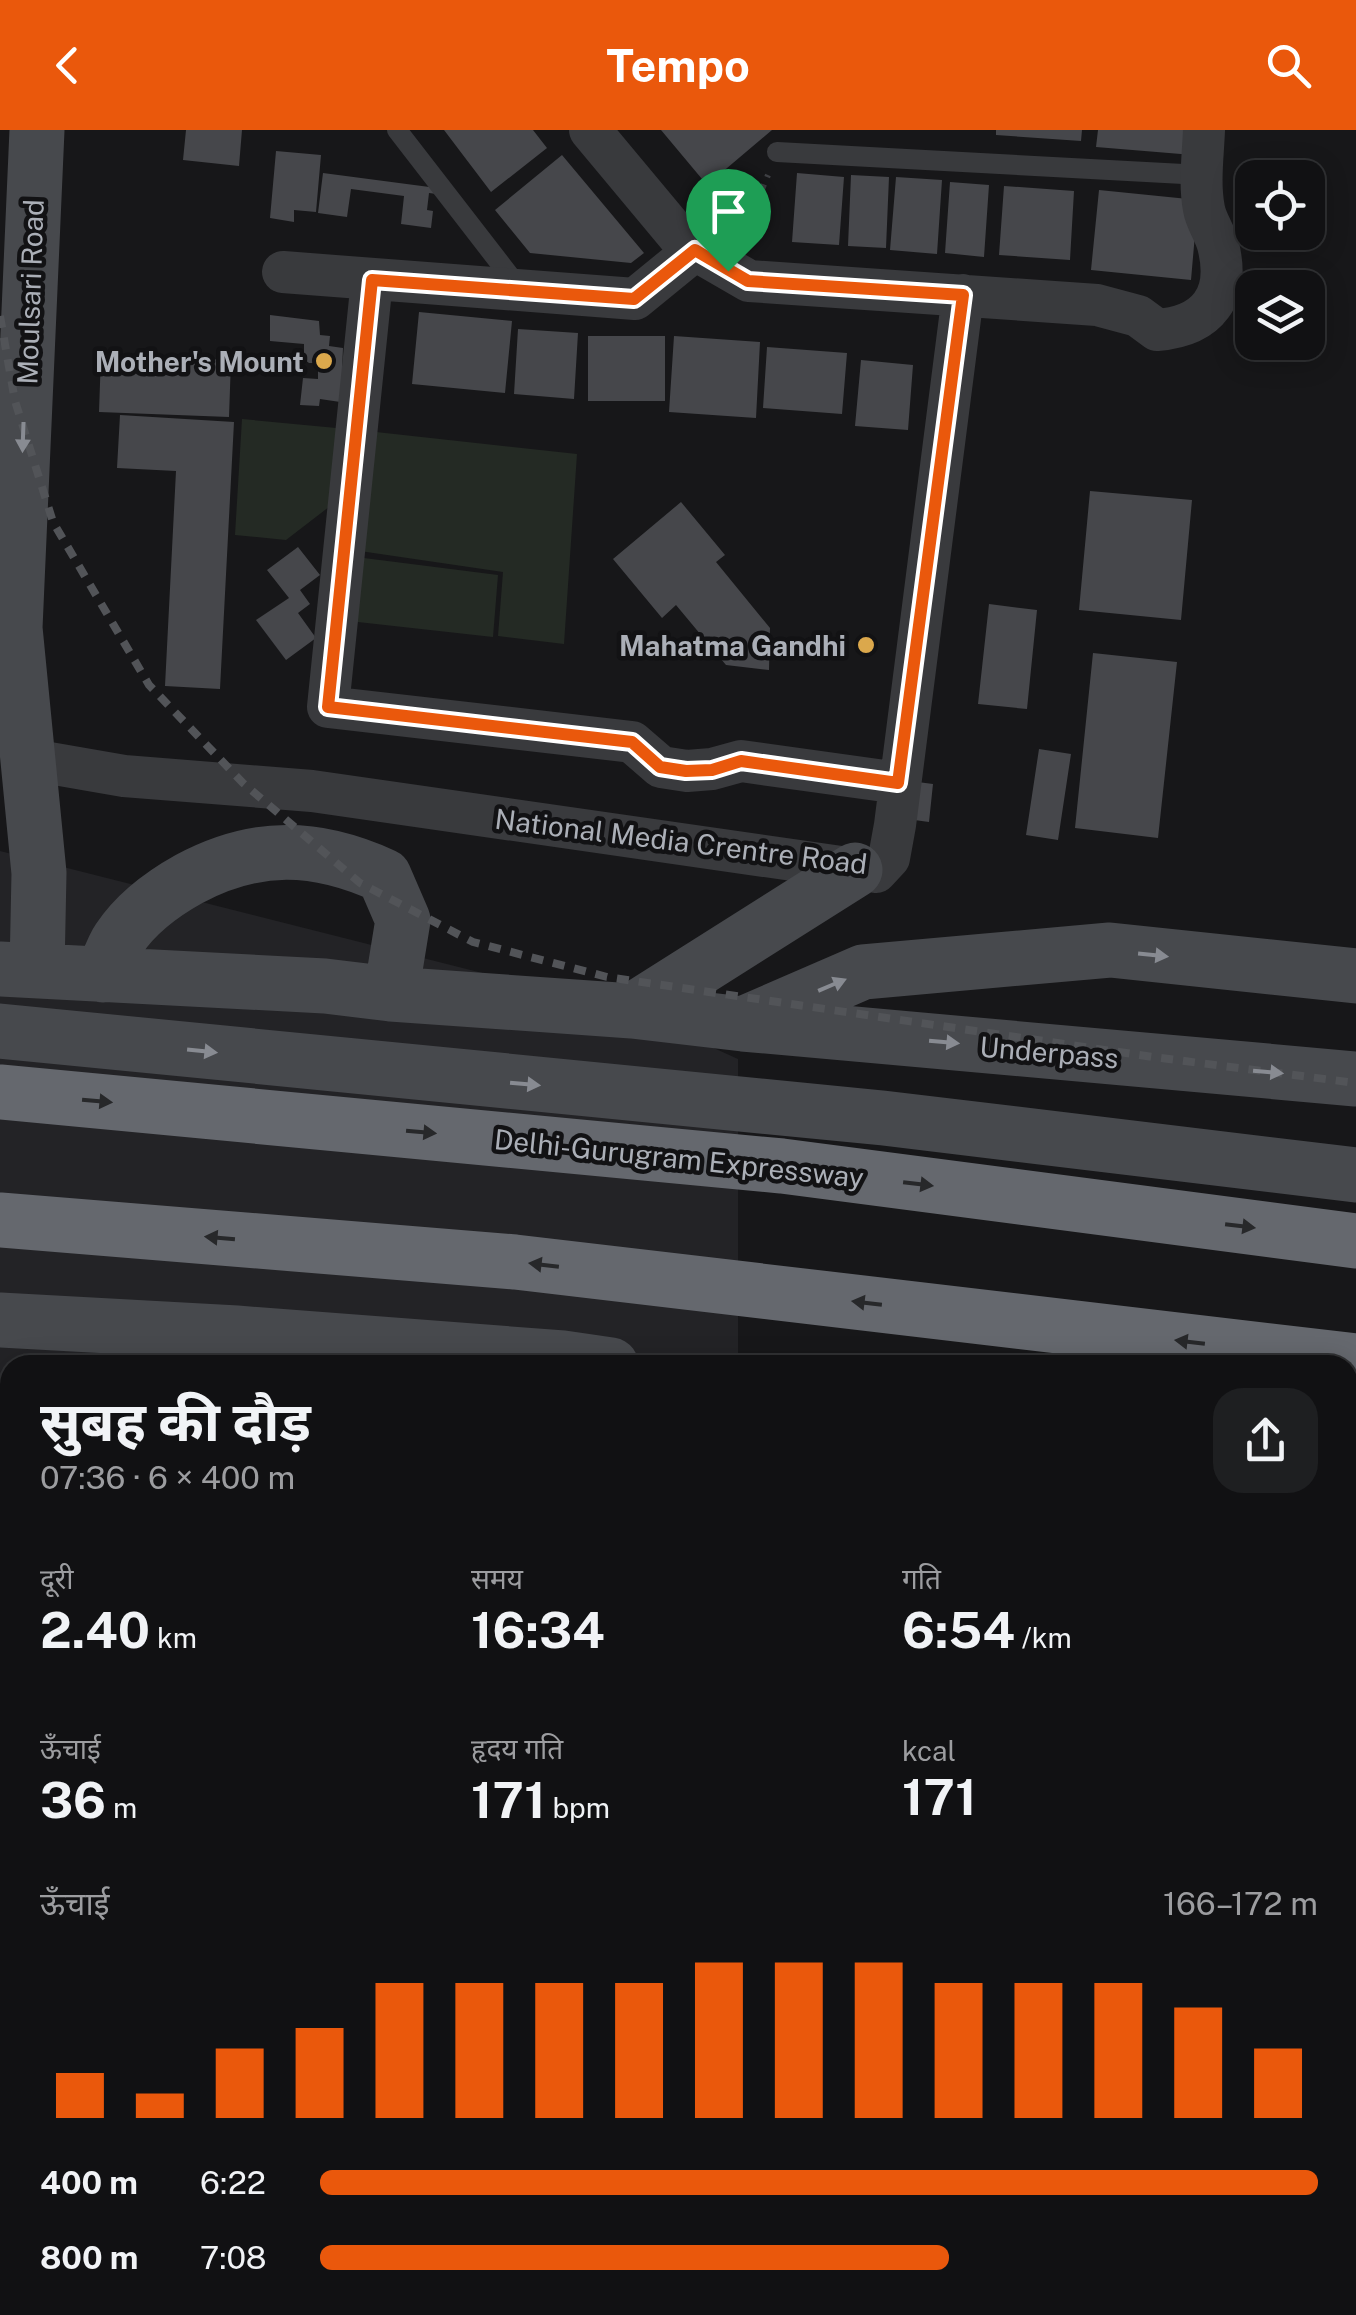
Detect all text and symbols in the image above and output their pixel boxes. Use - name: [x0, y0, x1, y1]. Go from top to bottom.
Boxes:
- icon: back: [40, 38, 95, 93]
- icon: search: [1261, 38, 1316, 93]
- text: Tempo: [606, 39, 750, 92]
- map controls: [1235, 160, 1325, 360]
- button: locate: [1235, 160, 1325, 250]
- pin: [686, 169, 771, 272]
- icon: arrive: [701, 184, 756, 239]
- street label: Moulsari Road: [10, 199, 50, 385]
- button: layers: [1235, 270, 1325, 360]
- place label: Mother's Mount: [95, 345, 304, 378]
- marker: Mother's Mount: [313, 350, 335, 372]
- one-way arrow: [15, 422, 31, 454]
- place label: Mahatma Gandhi: [619, 629, 846, 662]
- marker: Mahatma Gandhi: [855, 634, 877, 656]
- street label: National Media Crentre Road: [493, 802, 869, 880]
- one-way arrow: [1138, 947, 1169, 963]
- one-way arrow: [817, 977, 847, 993]
- street label: Underpass: [978, 1029, 1120, 1075]
- one-way arrow: [929, 1035, 961, 1051]
- one-way arrow: [186, 1043, 218, 1059]
- one-way arrow: [1253, 1064, 1284, 1080]
- one-way arrow: [509, 1077, 541, 1093]
- one-way arrow: [82, 1093, 113, 1109]
- street label: Delhi-Gurugram Expressway: [493, 1122, 866, 1194]
- one-way arrow: [405, 1124, 437, 1140]
- one-way arrow: [902, 1176, 934, 1192]
- one-way arrow: [1225, 1218, 1256, 1234]
- one-way arrow: [204, 1229, 236, 1245]
- one-way arrow: [528, 1257, 560, 1273]
- one-way arrow: [851, 1295, 882, 1311]
- one-way arrow: [1173, 1333, 1205, 1349]
- button: share: [1213, 1388, 1318, 1493]
- text: सुबह की दौड़: [40, 1389, 311, 1453]
- text: 07:36 · 6 × 400 m: [40, 1459, 295, 1496]
- text: दूरी: [40, 1562, 74, 1595]
- text: समय: [471, 1562, 523, 1595]
- text: गति: [902, 1562, 941, 1595]
- text: 2.40: [40, 1600, 150, 1659]
- text: 16:34: [471, 1600, 605, 1659]
- text: 6:54: [902, 1600, 1015, 1659]
- text: km: [150, 1621, 197, 1654]
- text: /km: [1015, 1621, 1072, 1654]
- text: ऊँचाई: [40, 1732, 101, 1765]
- text: हृदय गति: [471, 1732, 563, 1765]
- text: kcal: [902, 1734, 956, 1767]
- text: 171: [902, 1767, 977, 1826]
- text: 36: [40, 1770, 106, 1829]
- text: 171: [471, 1770, 546, 1829]
- text: m: [106, 1791, 137, 1824]
- text: bpm: [546, 1791, 610, 1824]
- text: ऊँचाई: [40, 1885, 109, 1922]
- text: 166–172 m: [1163, 1885, 1318, 1922]
- text: 400 m: [40, 2164, 138, 2201]
- text: 6:22: [200, 2164, 266, 2201]
- text: 800 m: [40, 2239, 138, 2276]
- text: 7:08: [200, 2239, 267, 2276]

